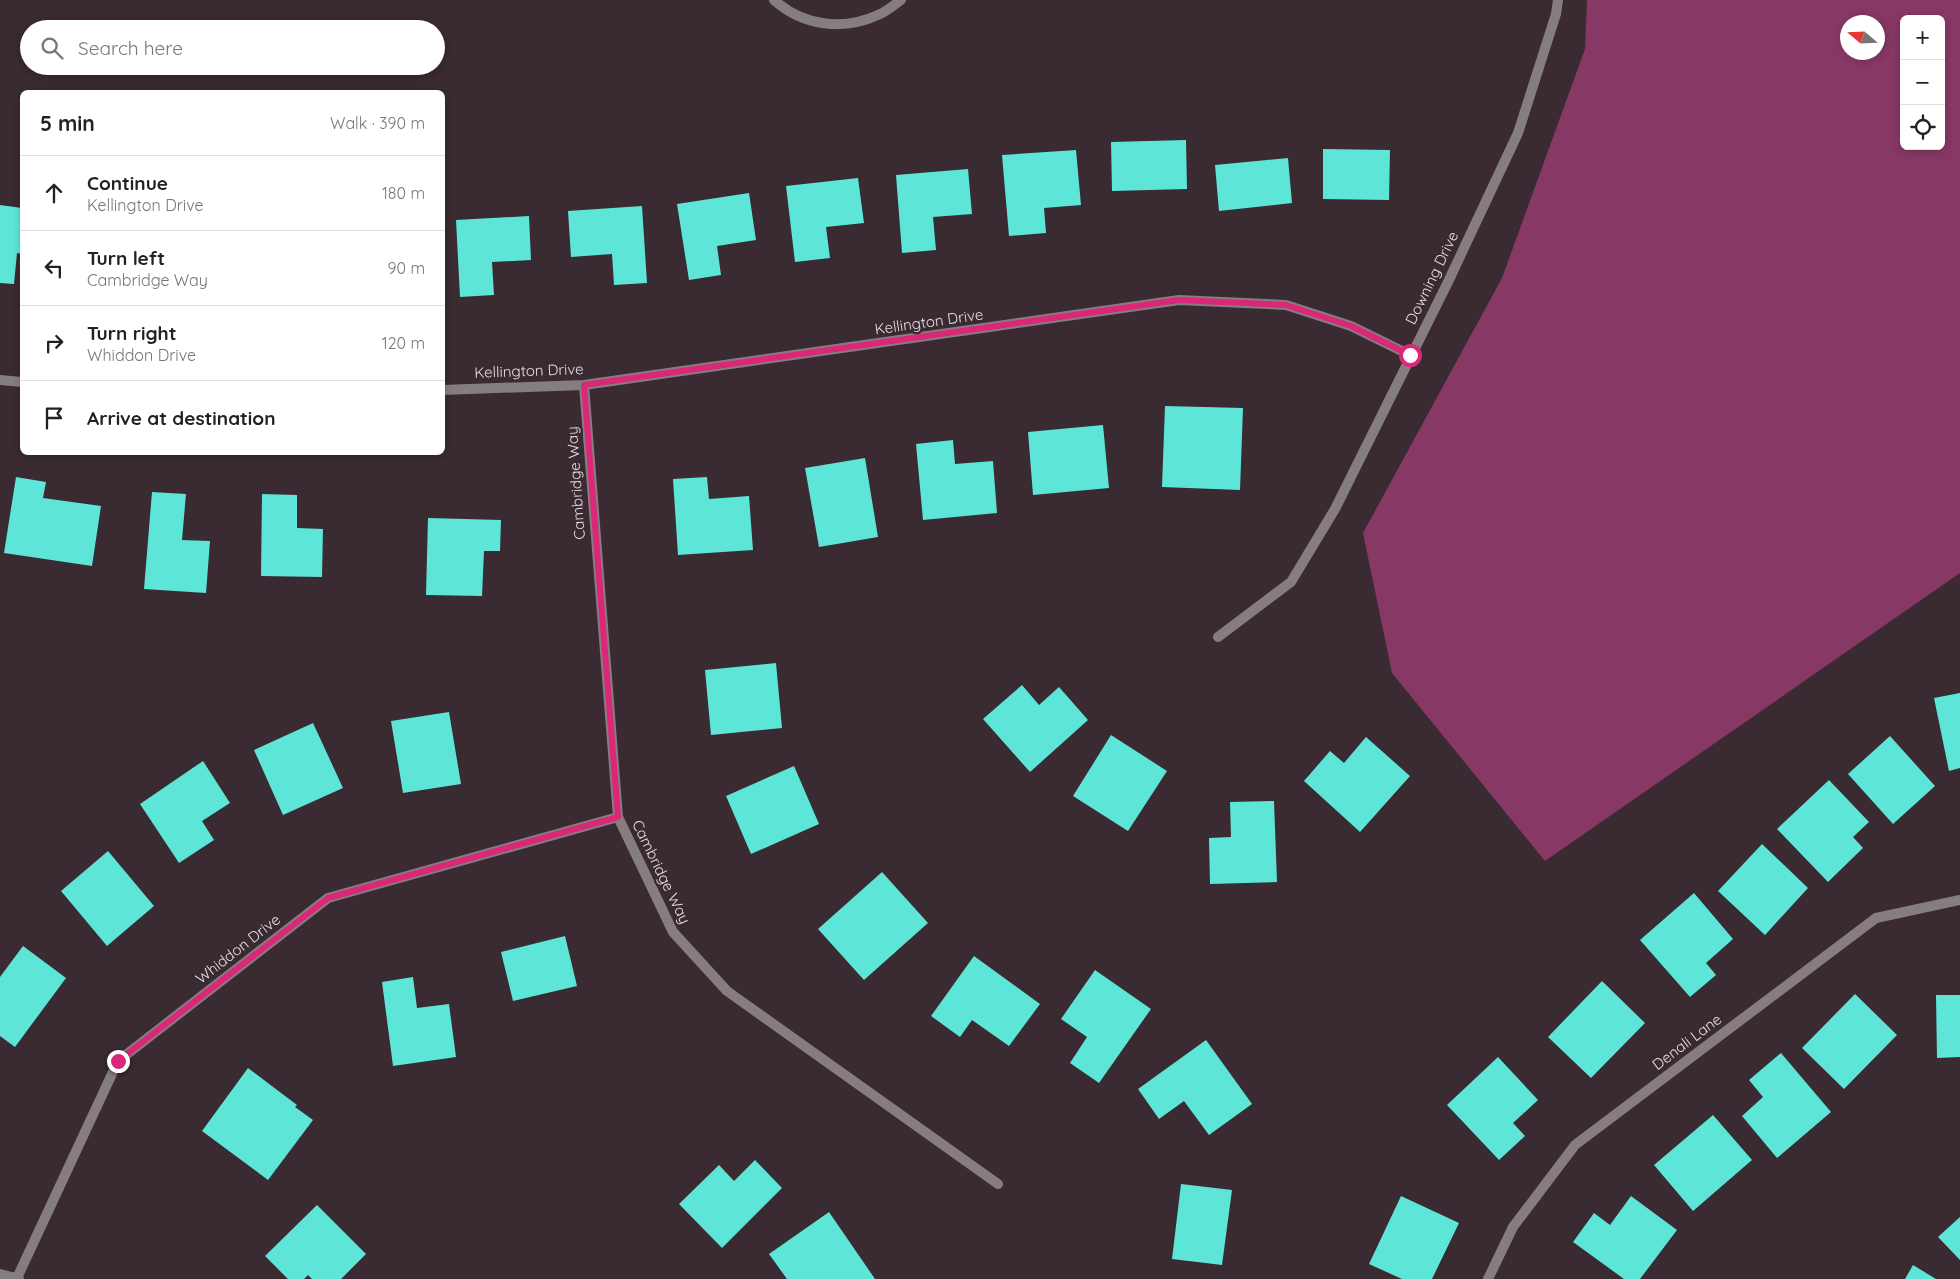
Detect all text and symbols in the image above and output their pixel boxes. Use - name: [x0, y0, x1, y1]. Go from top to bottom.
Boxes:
- north arrow: [1840, 15, 1885, 60]
- map controls: [1900, 15, 1945, 150]
- button: +: [1900, 15, 1945, 60]
- search box: [20, 20, 445, 75]
- icon: search: [38, 34, 66, 62]
- text: Search here: [78, 36, 183, 60]
- button: −: [1900, 60, 1945, 105]
- button: locate: [1900, 105, 1945, 150]
- text: 5 min: [40, 110, 95, 136]
- text: Walk · 390 m: [330, 113, 425, 133]
- text: Continue: [87, 171, 168, 195]
- icon: ahead: [40, 179, 68, 207]
- text: 180 m: [382, 183, 425, 203]
- text: Kellington Drive: [87, 195, 204, 215]
- street label: Downing Drive: [1401, 228, 1462, 327]
- text: Turn left: [87, 246, 165, 270]
- icon: left: [40, 254, 68, 282]
- text: 90 m: [388, 258, 425, 278]
- text: Cambridge Way: [87, 270, 208, 290]
- street label: Kellington Drive: [873, 304, 984, 339]
- text: Turn right: [87, 321, 176, 345]
- icon: right: [40, 329, 68, 357]
- text: 120 m: [382, 333, 425, 353]
- route start: [1399, 344, 1422, 367]
- text: Whiddon Drive: [87, 345, 196, 365]
- street label: Kellington Drive: [474, 359, 584, 382]
- icon: arrive: [40, 404, 68, 432]
- text: Arrive at destination: [87, 406, 276, 430]
- street label: Cambridge Way: [562, 426, 589, 540]
- street label: Cambridge Way: [628, 817, 695, 927]
- street label: Whiddon Drive: [192, 910, 284, 988]
- street label: Denali Lane: [1648, 1009, 1725, 1074]
- route end: [107, 1050, 130, 1073]

